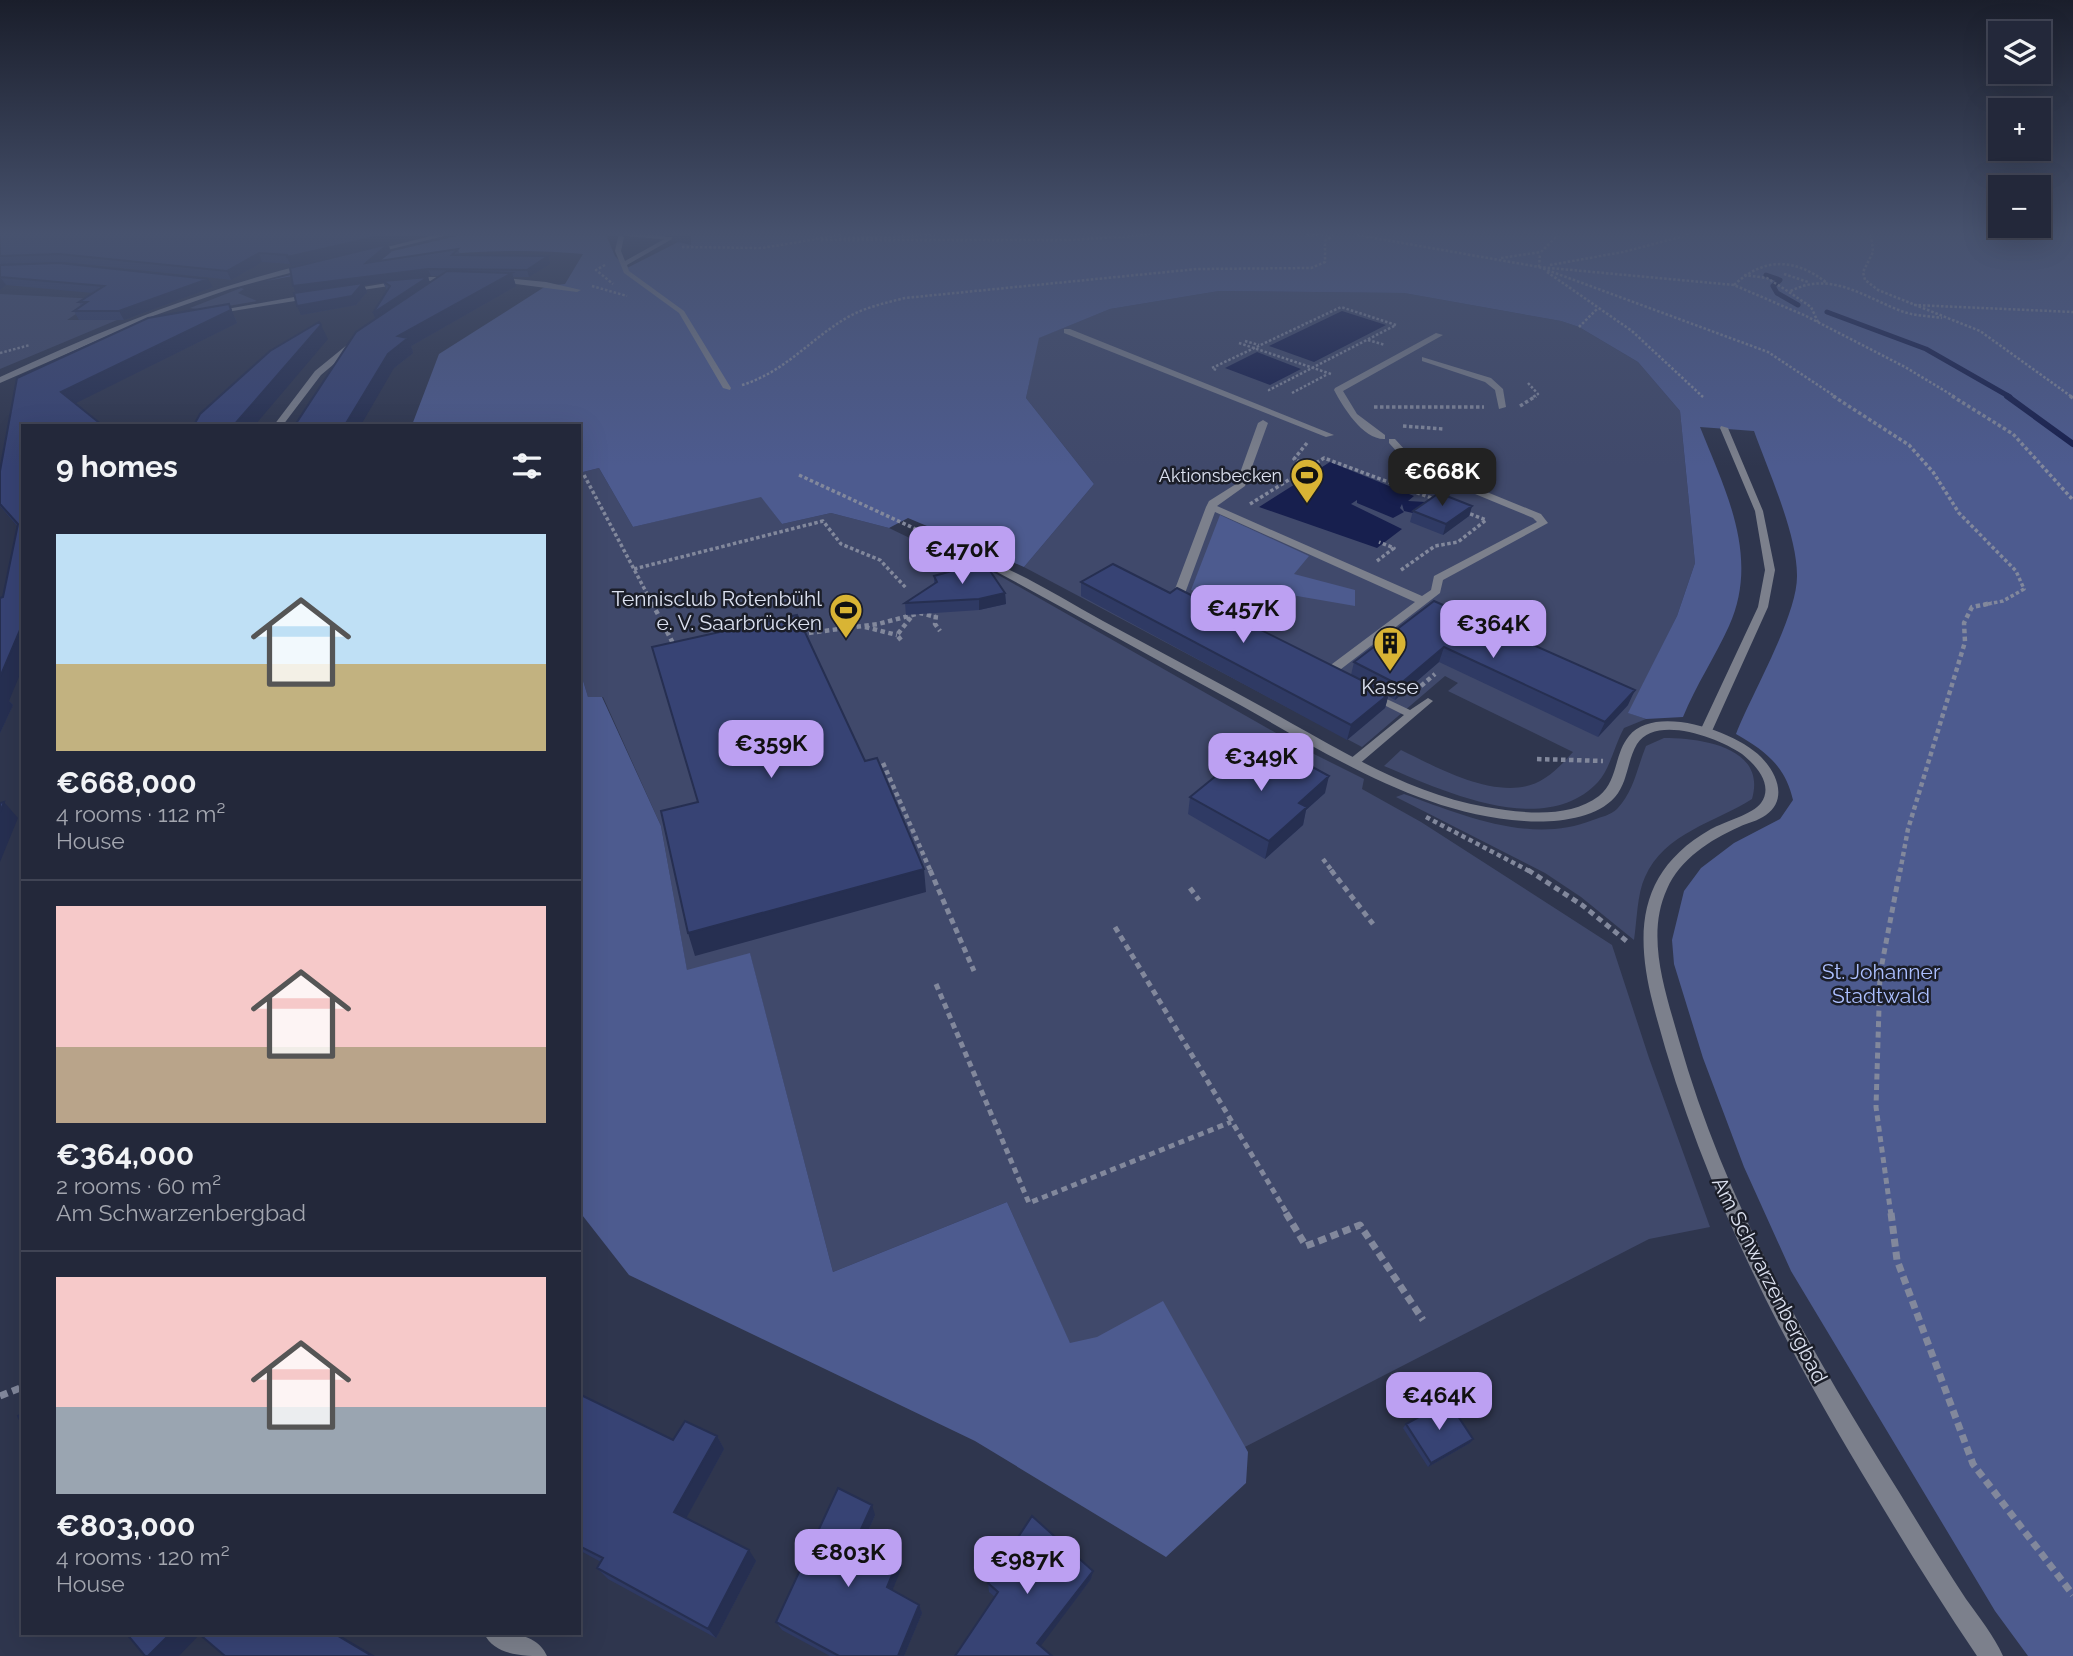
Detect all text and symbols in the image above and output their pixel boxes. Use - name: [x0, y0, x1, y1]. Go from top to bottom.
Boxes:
- map controls: [1988, 21, 2051, 238]
- button: layers: [1988, 21, 2051, 84]
- button: +: [1988, 98, 2051, 161]
- button: −: [1988, 175, 2051, 238]
- icon: filters: [508, 447, 546, 485]
- pin: €668K: [1393, 448, 1491, 508]
- text: 9 homes: [56, 449, 178, 484]
- sports icon: Aktionsbecken: [1288, 456, 1326, 505]
- text: €668K: [1404, 457, 1480, 484]
- place label: Aktionsbecken: [1159, 465, 1282, 486]
- pin: €470K: [913, 526, 1011, 586]
- text: €470K: [925, 535, 999, 562]
- icon: home: [238, 579, 364, 705]
- place label: Tennisclub Rotenbühl e. V. Saarbrücken: [611, 586, 822, 635]
- pin: €457K: [1194, 586, 1292, 645]
- sports icon: Tennisclub Rotenbühl e. V. Saarbrücken: [827, 591, 865, 640]
- text: €457K: [1207, 594, 1279, 621]
- pin: €364K: [1444, 600, 1542, 660]
- text: €364K: [1456, 609, 1530, 636]
- building icon: Kasse: [1371, 624, 1409, 673]
- place label: Kasse: [1361, 674, 1419, 699]
- pin: €359K: [722, 720, 820, 780]
- text: €359K: [735, 729, 807, 756]
- pin: €349K: [1212, 734, 1310, 793]
- text: €349K: [1224, 742, 1298, 769]
- text: €668,000: [56, 765, 197, 800]
- text: 4 rooms · 112 m²: [56, 800, 225, 827]
- text: House: [56, 827, 125, 854]
- icon: home: [238, 951, 364, 1077]
- park label: St. Johanner Stadtwald: [1822, 959, 1941, 1008]
- text: €364,000: [56, 1137, 194, 1172]
- text: 2 rooms · 60 m²: [56, 1172, 221, 1199]
- street label: Am Schwarzenbergbad: [1707, 1173, 1833, 1387]
- text: Am Schwarzenbergbad: [56, 1199, 306, 1226]
- icon: home: [238, 1322, 364, 1448]
- pin: €464K: [1390, 1372, 1488, 1432]
- text: €464K: [1402, 1381, 1476, 1408]
- text: €803,000: [56, 1508, 195, 1543]
- pin: €803K: [799, 1530, 897, 1589]
- pin: €987K: [978, 1536, 1076, 1596]
- text: €803K: [811, 1538, 885, 1565]
- text: 4 rooms · 120 m²: [56, 1543, 230, 1570]
- text: €987K: [990, 1545, 1064, 1572]
- text: House: [56, 1570, 125, 1597]

